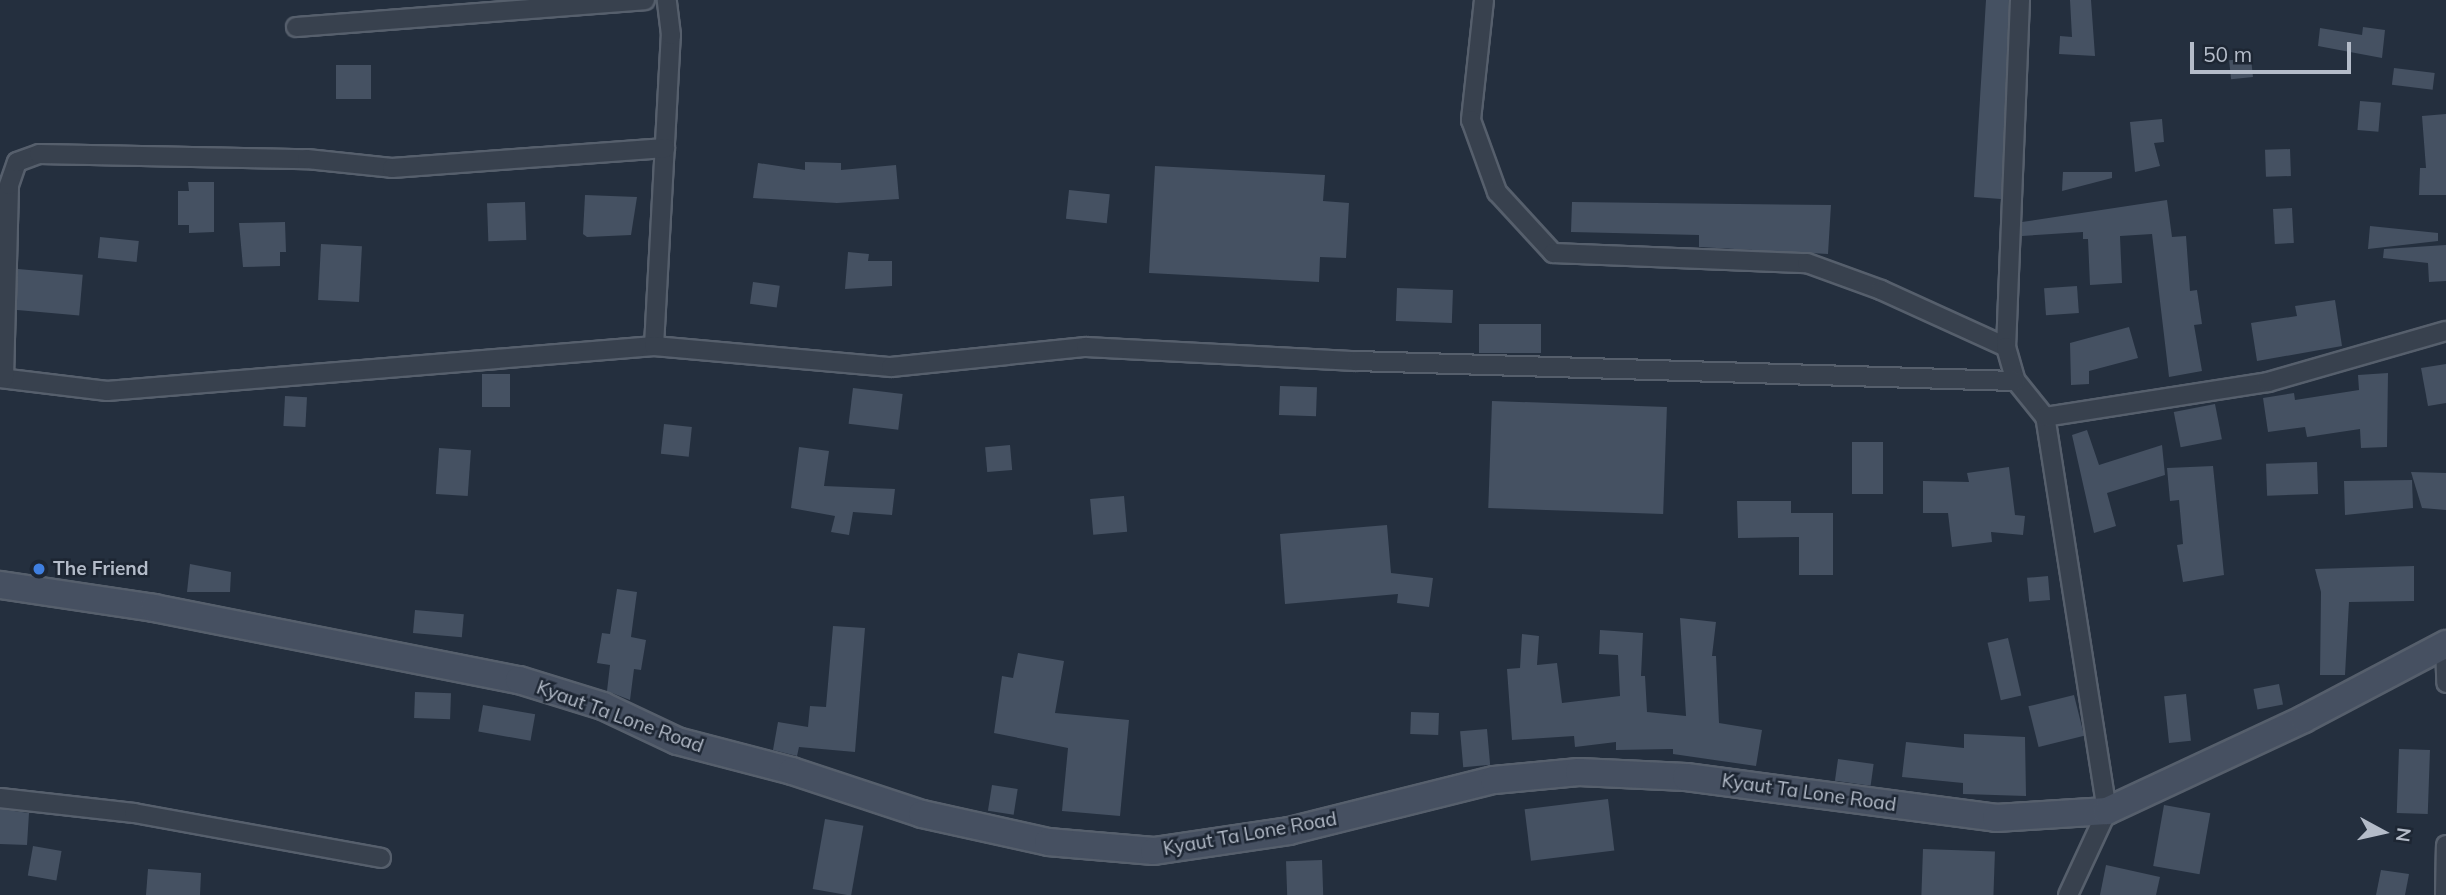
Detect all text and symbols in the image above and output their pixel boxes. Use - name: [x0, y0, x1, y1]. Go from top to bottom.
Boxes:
- scale bar: [2194, 28, 2355, 72]
- text: 50 m: [2203, 41, 2252, 67]
- place label: The Friend: [53, 558, 149, 580]
- marker: The Friend: [31, 561, 47, 577]
- street label: Kyaut Ta Lone Road: [533, 676, 707, 758]
- street label: Kyaut Ta Lone Road: [1720, 769, 1898, 817]
- north arrow: [2348, 797, 2418, 867]
- street label: Kyaut Ta Lone Road: [1161, 808, 1339, 860]
- text: N: [2391, 826, 2417, 844]

